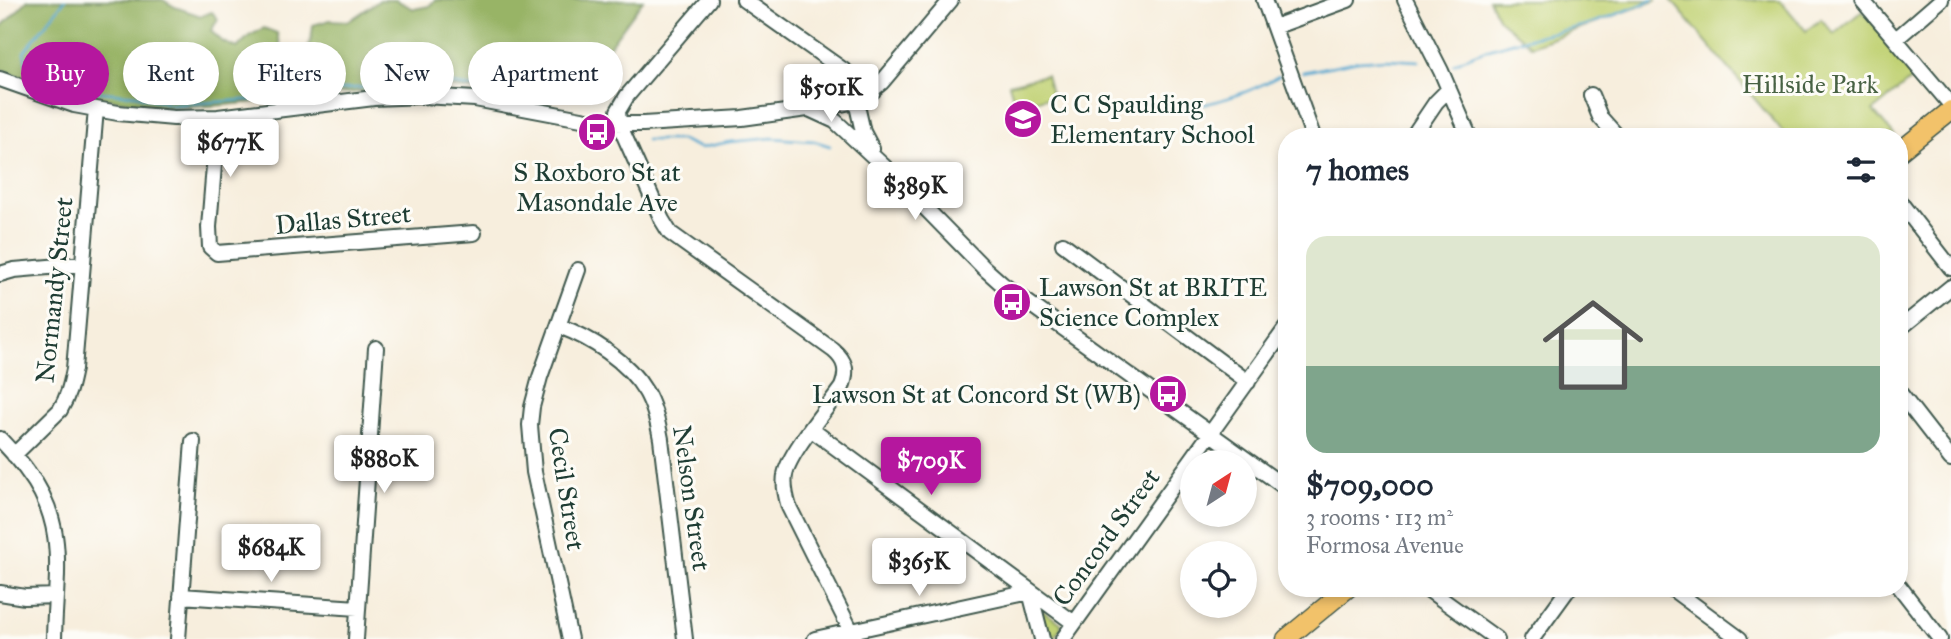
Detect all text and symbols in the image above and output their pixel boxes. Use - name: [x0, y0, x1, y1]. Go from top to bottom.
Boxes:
- chip: Buy: [21, 42, 109, 105]
- chip: Rent: [123, 42, 219, 105]
- chip: Filters: [233, 42, 346, 105]
- chip: New: [360, 42, 454, 105]
- chip: Apartment: [468, 42, 623, 105]
- pin: $501K: [782, 64, 880, 124]
- park label: Hillside Park: [1742, 68, 1879, 100]
- text: $501K: [799, 73, 863, 101]
- place label: C C Spaulding Elementary School: [1050, 88, 1254, 150]
- school or university icon: C C Spaulding Elementary School: [1002, 98, 1044, 140]
- bus stop icon: S Roxboro St at Masondale Ave: [576, 111, 618, 153]
- pin: $677K: [181, 120, 279, 179]
- text: $677K: [197, 128, 263, 156]
- icon: filters: [1842, 151, 1880, 189]
- text: 7 homes: [1306, 152, 1409, 188]
- place label: S Roxboro St at Masondale Ave: [513, 156, 681, 218]
- pin: $389K: [866, 162, 964, 222]
- text: $389K: [883, 171, 947, 199]
- street label: Normandy Street: [28, 195, 80, 385]
- street label: Dallas Street: [274, 197, 412, 241]
- place label: Lawson St at BRITE Science Complex: [1039, 271, 1267, 333]
- bus stop icon: Lawson St at BRITE Science Complex: [991, 281, 1033, 323]
- icon: home: [1530, 282, 1656, 408]
- bus stop icon: Lawson St at Concord St (WB): [1147, 373, 1189, 415]
- place label: Lawson St at Concord St (WB): [812, 378, 1141, 410]
- street label: Nelson Street: [666, 423, 718, 573]
- street label: Cecil Street: [542, 425, 592, 553]
- pin: $880K: [335, 435, 433, 495]
- pin: $709K: [882, 438, 980, 497]
- text: $880K: [350, 444, 418, 472]
- text: $709K: [897, 446, 965, 474]
- north arrow: [1180, 450, 1256, 527]
- map controls: [1180, 450, 1257, 618]
- street label: Concord Street: [1045, 462, 1167, 612]
- text: $709,000: [1306, 467, 1434, 503]
- text: 3 rooms · 113 m²: [1306, 503, 1453, 531]
- pin: $684K: [222, 524, 320, 584]
- text: Formosa Avenue: [1306, 531, 1464, 559]
- text: $684K: [238, 533, 304, 561]
- pin: $365K: [870, 538, 968, 598]
- button: locate: [1180, 541, 1257, 618]
- text: $365K: [888, 547, 950, 575]

